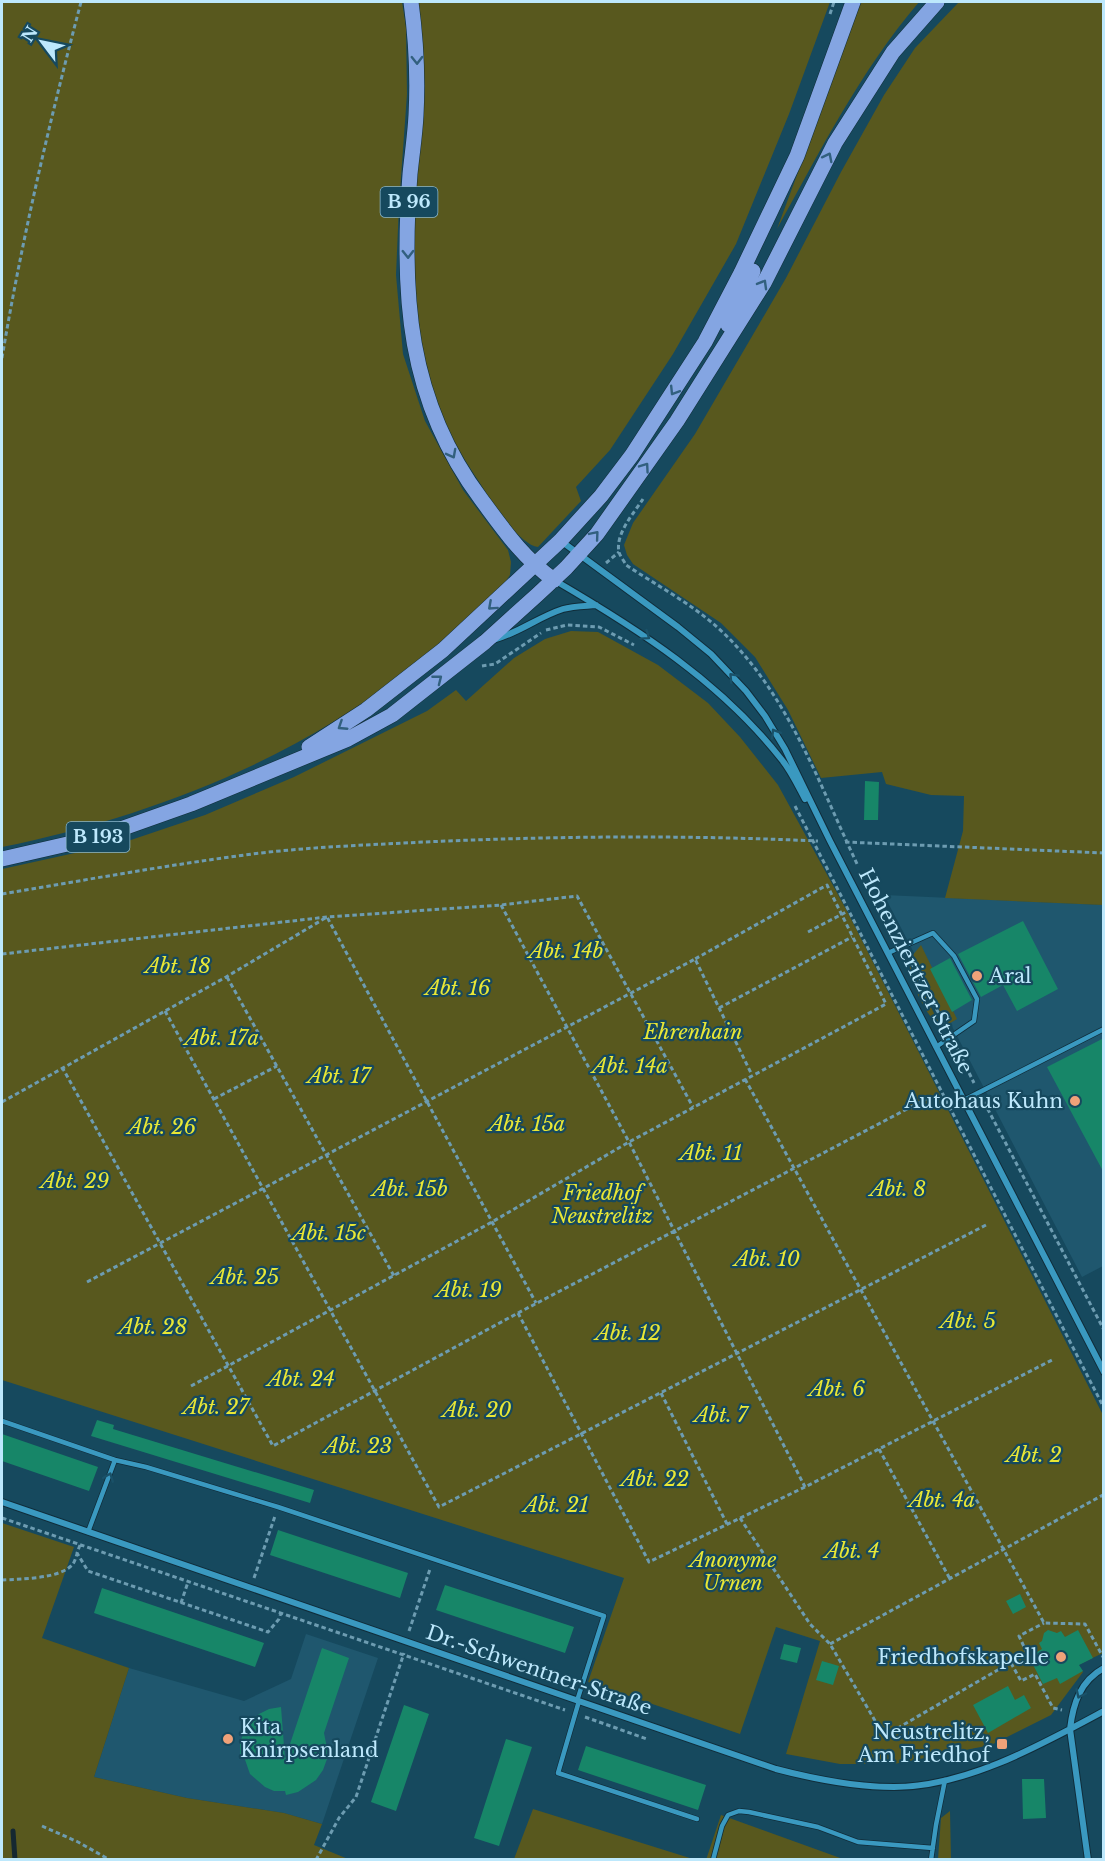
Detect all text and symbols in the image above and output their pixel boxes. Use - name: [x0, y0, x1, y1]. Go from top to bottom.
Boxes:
- north arrow: [12, 12, 72, 72]
- text: N: [17, 22, 42, 46]
- one-way arrow: [410, 55, 423, 64]
- one-way arrow: [820, 152, 832, 163]
- road number: B 96: [380, 187, 438, 217]
- one-way arrow: [401, 250, 414, 259]
- one-way arrow: [755, 280, 767, 291]
- one-way arrow: [670, 384, 681, 395]
- one-way arrow: [445, 448, 456, 458]
- one-way arrow: [638, 463, 649, 474]
- one-way arrow: [588, 531, 599, 542]
- one-way arrow: [488, 598, 499, 609]
- one-way arrow: [639, 629, 650, 640]
- one-way arrow: [729, 674, 740, 685]
- one-way arrow: [431, 676, 442, 687]
- one-way arrow: [338, 719, 349, 730]
- one-way arrow: [771, 729, 783, 739]
- road number: B 193: [66, 822, 130, 852]
- street label: Hohenzieritzer Straße: [854, 864, 978, 1078]
- park label: Abt. 14b: [526, 939, 603, 963]
- park label: Abt. 18: [142, 954, 211, 978]
- place label: Aral: [988, 964, 1032, 988]
- marker: Aral: [970, 969, 984, 983]
- park label: Abt. 16: [422, 976, 491, 1000]
- park label: Ehrenhain: [642, 1020, 743, 1044]
- park label: Abt. 17a: [182, 1026, 259, 1050]
- park label: Abt. 14a: [589, 1054, 668, 1078]
- park label: Abt. 17: [304, 1064, 372, 1088]
- place label: Autohaus Kuhn: [903, 1089, 1063, 1113]
- marker: Autohaus Kuhn: [1068, 1094, 1082, 1108]
- park label: Abt. 15a: [486, 1112, 565, 1136]
- park label: Abt. 26: [125, 1115, 196, 1139]
- park label: Abt. 11: [677, 1141, 742, 1165]
- park label: Abt. 29: [38, 1169, 109, 1193]
- park label: Abt. 15b: [369, 1177, 448, 1201]
- park label: Abt. 8: [867, 1177, 926, 1201]
- park label: Friedhof Neustrelitz: [551, 1181, 652, 1228]
- park label: Abt. 15c: [289, 1221, 366, 1245]
- park label: Abt. 10: [731, 1247, 800, 1271]
- park label: Abt. 25: [208, 1265, 279, 1289]
- park label: Abt. 19: [433, 1278, 502, 1302]
- park label: Abt. 5: [937, 1309, 996, 1333]
- park label: Abt. 28: [116, 1315, 187, 1339]
- park label: Abt. 12: [592, 1321, 661, 1345]
- park label: Abt. 24: [264, 1367, 335, 1391]
- park label: Abt. 6: [806, 1377, 865, 1401]
- park label: Abt. 27: [180, 1395, 251, 1419]
- park label: Abt. 20: [440, 1398, 511, 1422]
- park label: Abt. 7: [691, 1403, 749, 1427]
- park label: Abt. 23: [321, 1434, 392, 1458]
- park label: Abt. 2: [1003, 1443, 1062, 1467]
- park label: Abt. 22: [618, 1467, 689, 1491]
- one-way arrow: [102, 1472, 114, 1483]
- park label: Abt. 4a: [906, 1488, 975, 1512]
- park label: Abt. 21: [520, 1493, 589, 1517]
- park label: Abt. 4: [822, 1539, 879, 1563]
- park label: Anonyme Urnen: [687, 1548, 776, 1595]
- street label: Dr.-Schwentner-Straße: [423, 1620, 655, 1720]
- place label: Friedhofskapelle: [877, 1645, 1049, 1669]
- marker: Friedhofskapelle: [1054, 1650, 1068, 1664]
- one-way arrow: [1075, 1688, 1087, 1699]
- place label: Kita Knirpsenland: [240, 1715, 378, 1762]
- place label: Neustrelitz, Am Friedhof: [857, 1720, 993, 1767]
- marker: Kita Knirpsenland: [221, 1732, 235, 1746]
- marker: Neustrelitz, Am Friedhof: [995, 1737, 1009, 1751]

